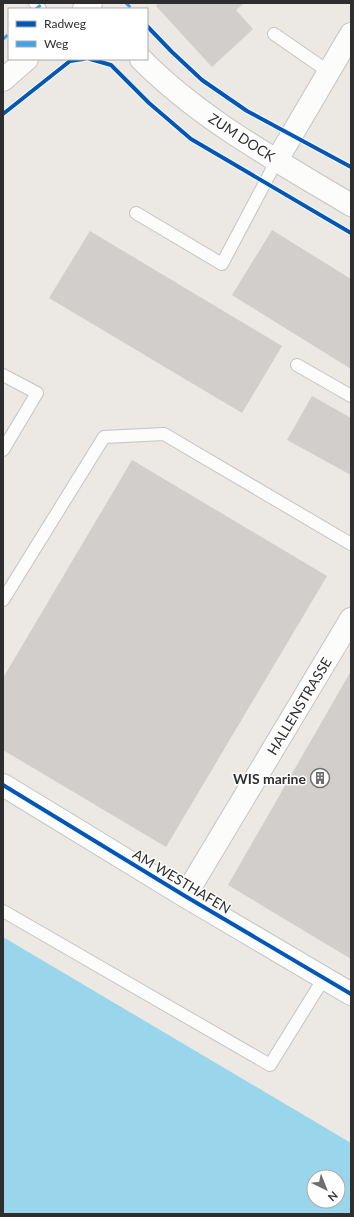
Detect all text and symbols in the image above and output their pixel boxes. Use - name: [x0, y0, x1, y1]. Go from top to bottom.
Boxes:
- legend: [8, 8, 148, 60]
- text: Radweg: [44, 16, 86, 31]
- text: Weg: [44, 36, 68, 51]
- street label: ZUM DOCK: [206, 109, 279, 165]
- street label: HALLENSTRASSE: [263, 654, 335, 758]
- building icon: WIS marine: [309, 767, 331, 789]
- place label: WIS marine: [233, 770, 307, 787]
- street label: AM WESTHAFEN: [130, 845, 234, 917]
- north arrow: [306, 1169, 346, 1209]
- text: N: [326, 1189, 341, 1204]

